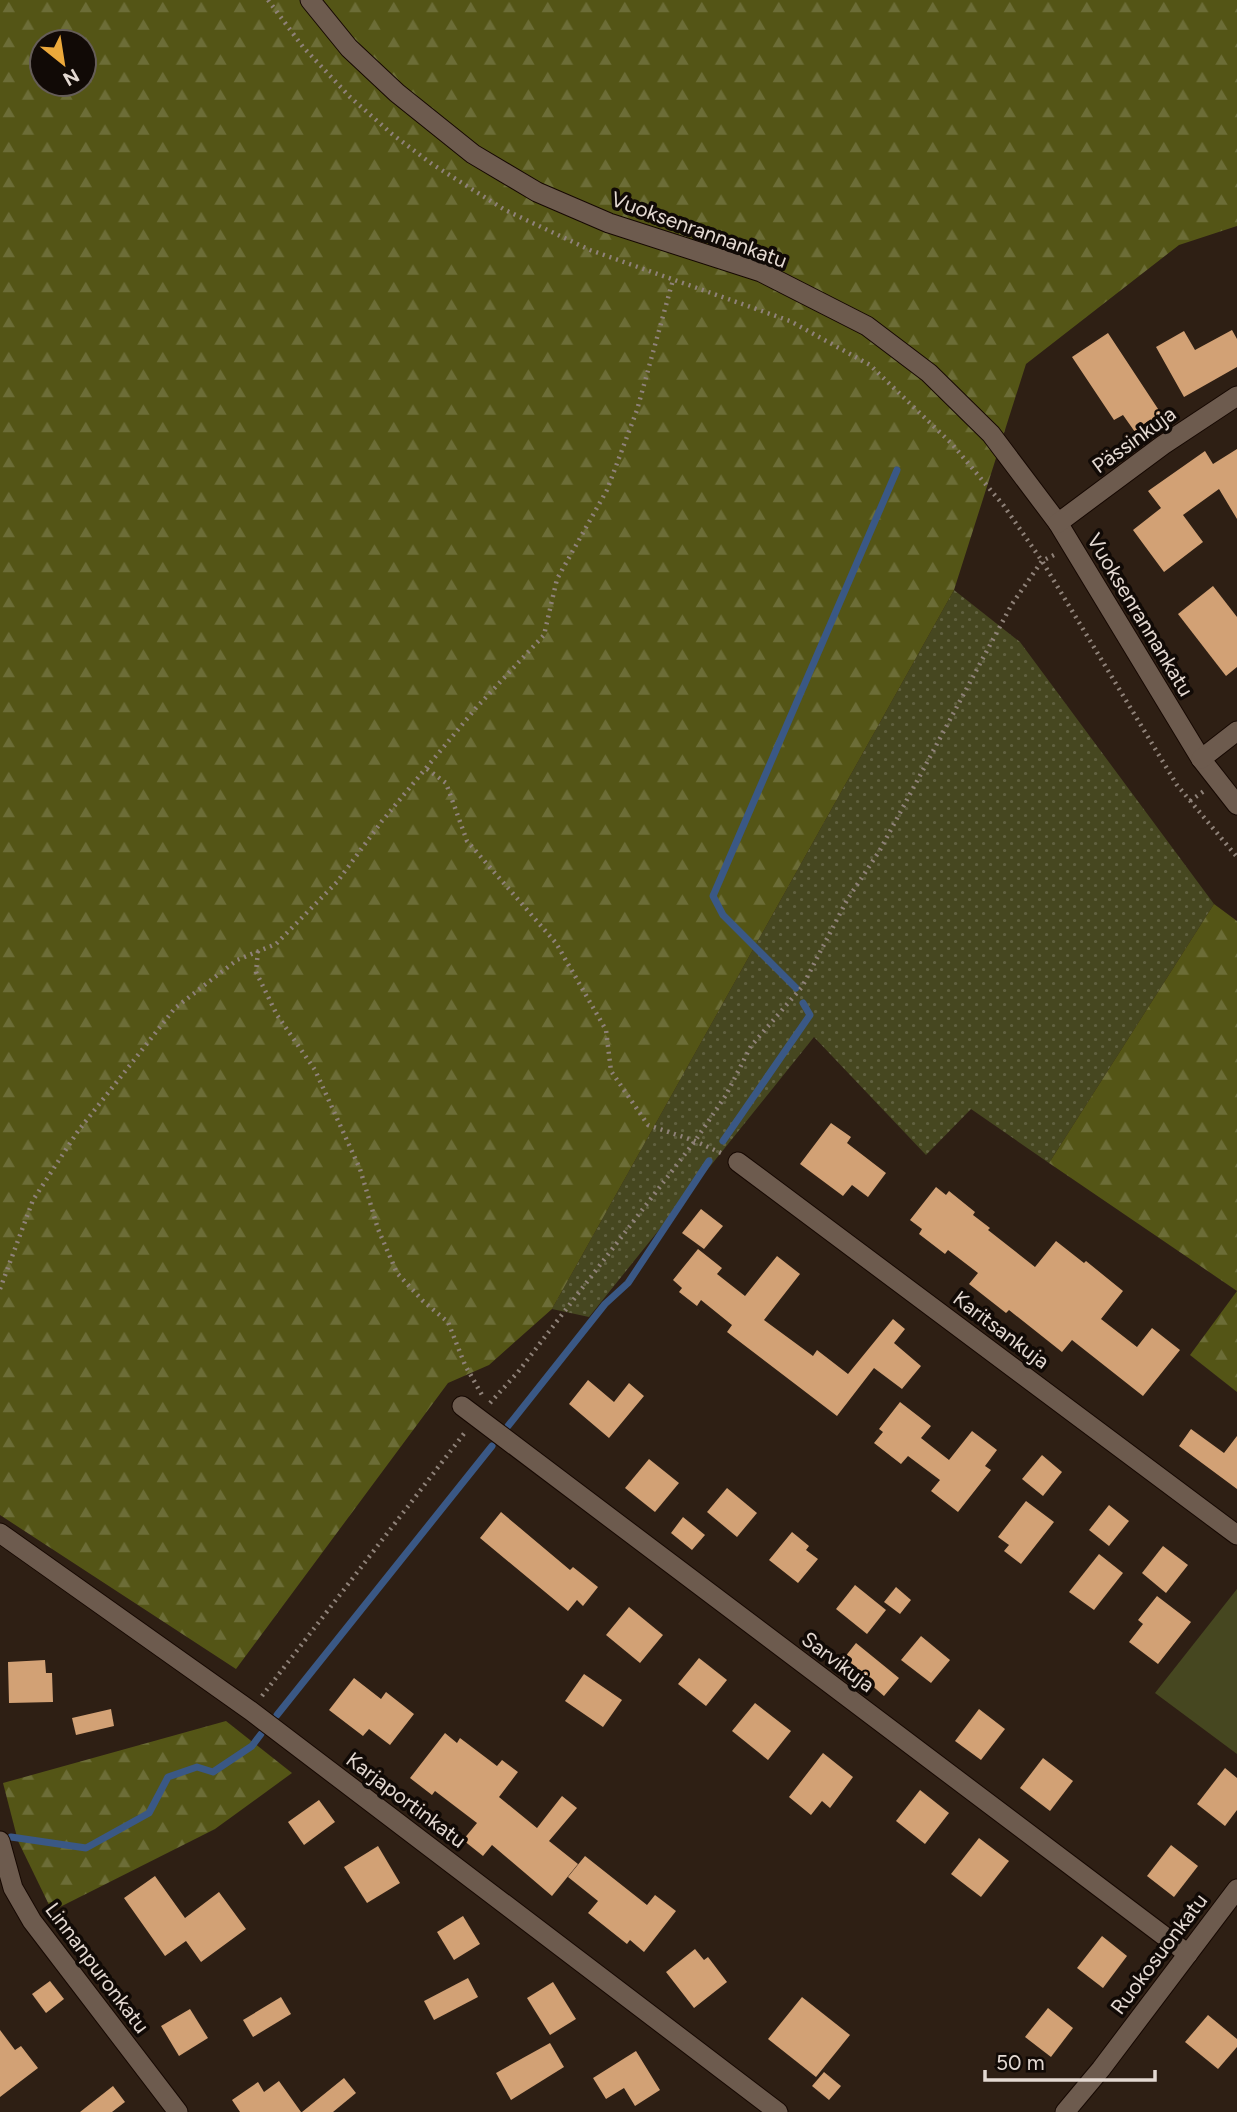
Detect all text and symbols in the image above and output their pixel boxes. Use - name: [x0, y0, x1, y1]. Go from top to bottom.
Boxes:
- north arrow: [28, 28, 98, 98]
- text: N: [59, 64, 83, 91]
- street label: Vuoksenrannankatu: [608, 186, 791, 273]
- street label: Pässinkuja: [1087, 401, 1180, 478]
- street label: Vuoksenrannankatu: [1082, 529, 1199, 701]
- street label: Karitsankuja: [948, 1285, 1054, 1374]
- street label: Sarvikuja: [797, 1626, 880, 1697]
- street label: Karjaportinkatu: [342, 1746, 471, 1853]
- street label: Ruokosuonkatu: [1105, 1888, 1212, 2019]
- street label: Linnanpuronkatu: [40, 1897, 155, 2038]
- scale bar: [985, 2038, 1155, 2082]
- text: 50 m: [996, 2050, 1045, 2075]

